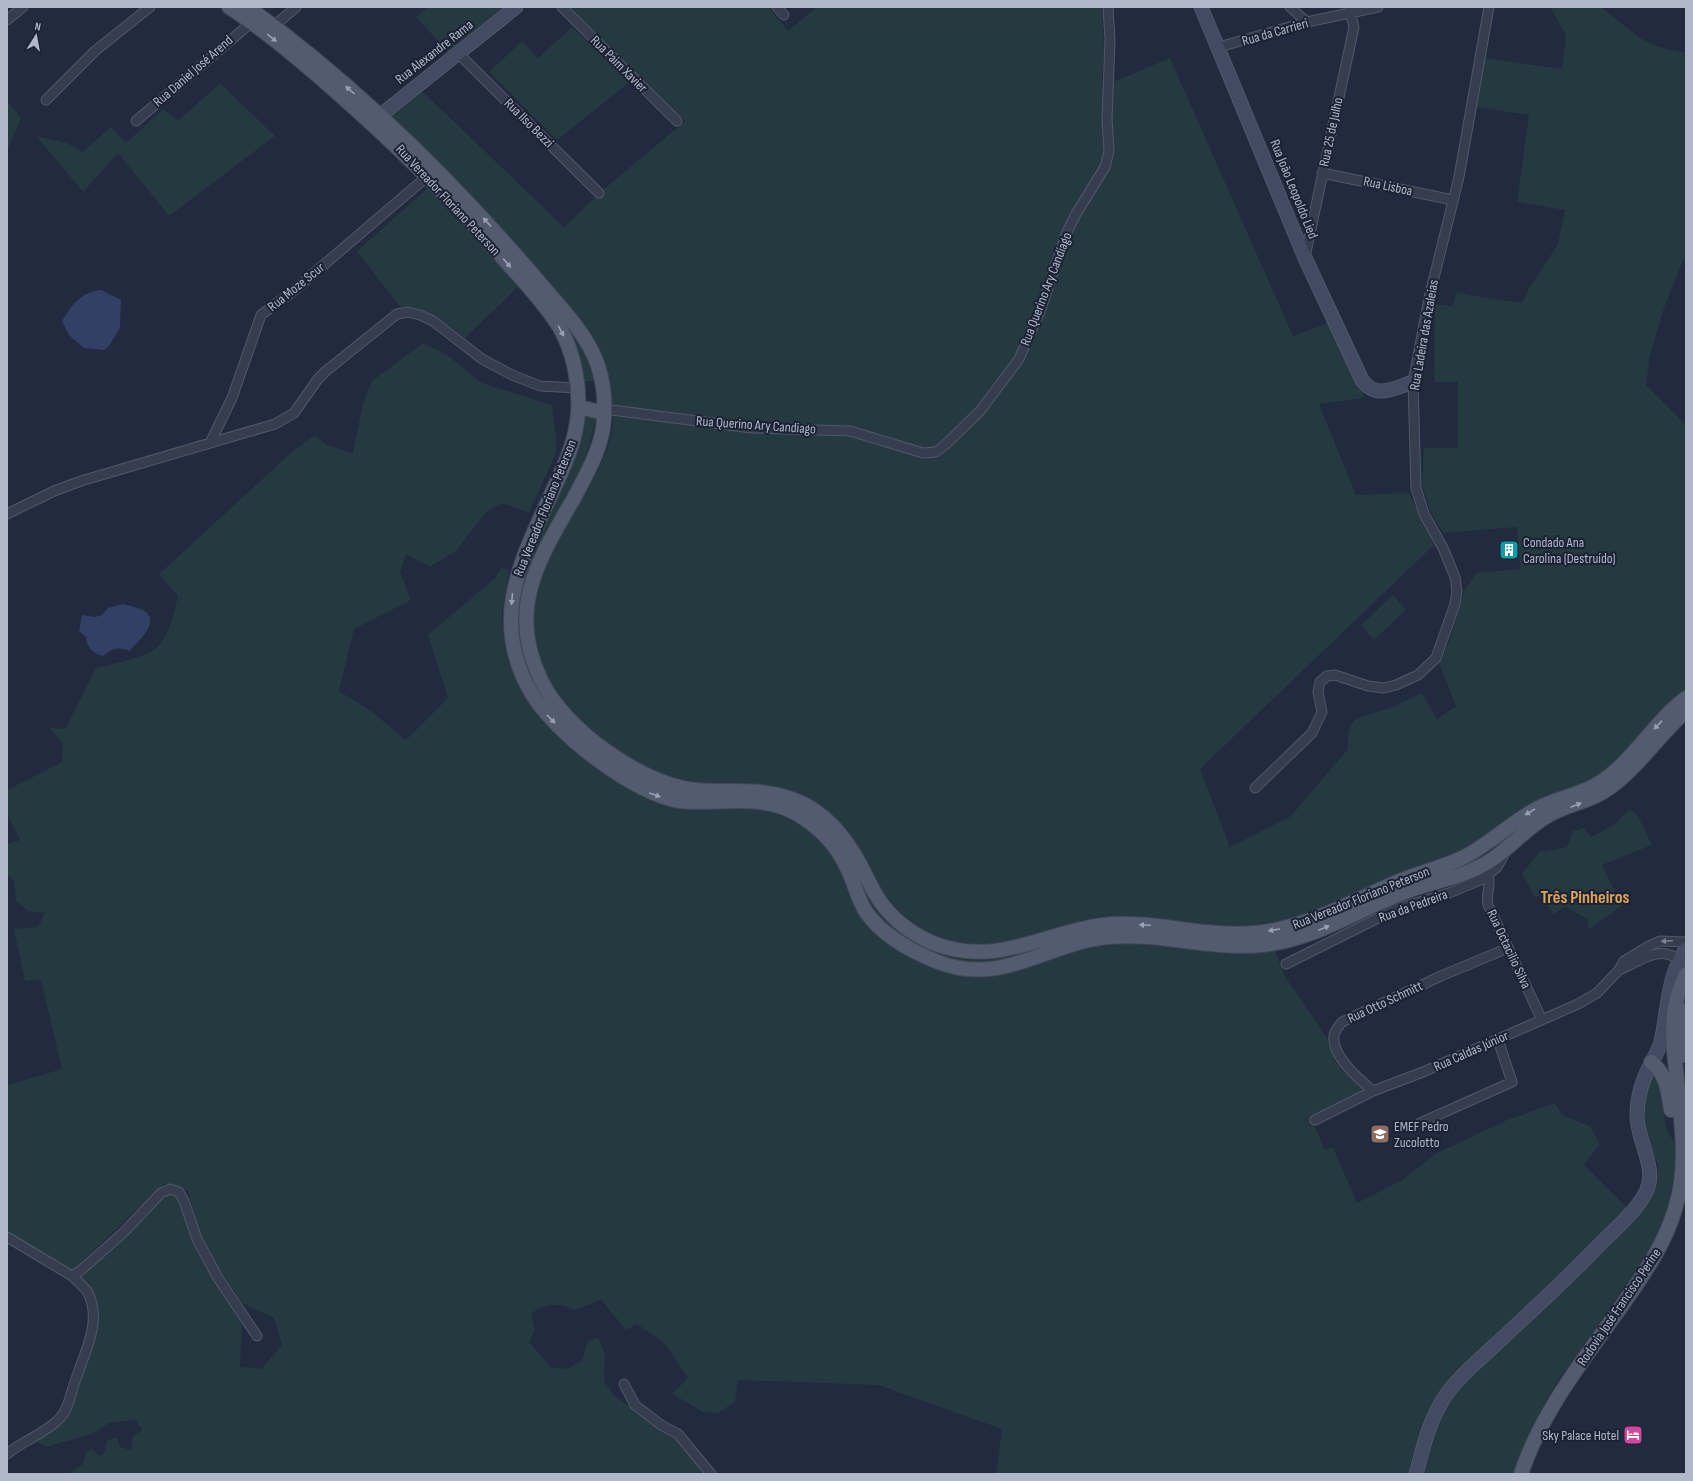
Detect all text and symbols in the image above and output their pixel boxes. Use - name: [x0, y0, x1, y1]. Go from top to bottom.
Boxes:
- street label: Rua da Carrieri: [1240, 14, 1310, 50]
- north arrow: [16, 16, 56, 56]
- street label: Rua Alexandre Rama: [392, 16, 476, 88]
- text: N: [34, 20, 42, 34]
- street label: Rua Daniel José Arend: [150, 32, 237, 110]
- street label: Rua Paim Xavier: [587, 32, 651, 96]
- one-way arrow: [267, 34, 278, 43]
- one-way arrow: [345, 85, 355, 94]
- street label: Rua Ilso Bezzi: [501, 95, 557, 151]
- street label: Rua 25 de Julho: [1315, 96, 1347, 168]
- street label: Rua João Leopoldo Lied: [1266, 137, 1322, 241]
- street label: Rua Vereador Floriano Peterson: [392, 141, 504, 259]
- street label: Rua Lisboa: [1362, 173, 1414, 199]
- one-way arrow: [482, 217, 491, 227]
- street label: Rua Querino Ary Candiago: [1017, 230, 1076, 348]
- one-way arrow: [503, 258, 512, 269]
- street label: Rua Moze Scur: [264, 259, 328, 315]
- street label: Rua Ladeira das Azaleias: [1406, 278, 1442, 392]
- one-way arrow: [558, 325, 564, 337]
- street label: Rua Querino Ary Candiago: [696, 412, 817, 438]
- street label: Rua Vereador Floriano Peterson: [510, 437, 580, 579]
- place label: Condado Ana Carolina (Destruído): [1523, 534, 1616, 567]
- building icon: Condado Ana Carolina (Destruído): [1498, 539, 1520, 561]
- one-way arrow: [508, 593, 515, 605]
- one-way arrow: [546, 714, 556, 724]
- one-way arrow: [1653, 720, 1662, 730]
- one-way arrow: [650, 792, 662, 798]
- one-way arrow: [1571, 802, 1583, 808]
- one-way arrow: [1525, 809, 1536, 816]
- street label: Rua Vereador Floriano Peterson: [1290, 863, 1432, 933]
- street label: Rua da Pedreira: [1376, 886, 1450, 926]
- district label: Três Pinheiros: [1541, 887, 1630, 908]
- street label: Rua Octacilio Silva: [1483, 907, 1535, 991]
- one-way arrow: [1138, 922, 1151, 928]
- one-way arrow: [1319, 925, 1331, 931]
- one-way arrow: [1268, 927, 1280, 933]
- one-way arrow: [1660, 938, 1673, 944]
- street label: Rua Otto Schmitt: [1345, 977, 1425, 1027]
- street label: Rua Caldas Júnior: [1431, 1027, 1511, 1075]
- place label: EMEF Pedro Zucolotto: [1394, 1118, 1449, 1151]
- school or university icon: EMEF Pedro Zucolotto: [1369, 1123, 1391, 1145]
- street label: Rodovia José Francisco Perine: [1573, 1245, 1665, 1369]
- hotel icon: Sky Palace Hotel: [1622, 1424, 1644, 1446]
- place label: Sky Palace Hotel: [1542, 1427, 1619, 1444]

